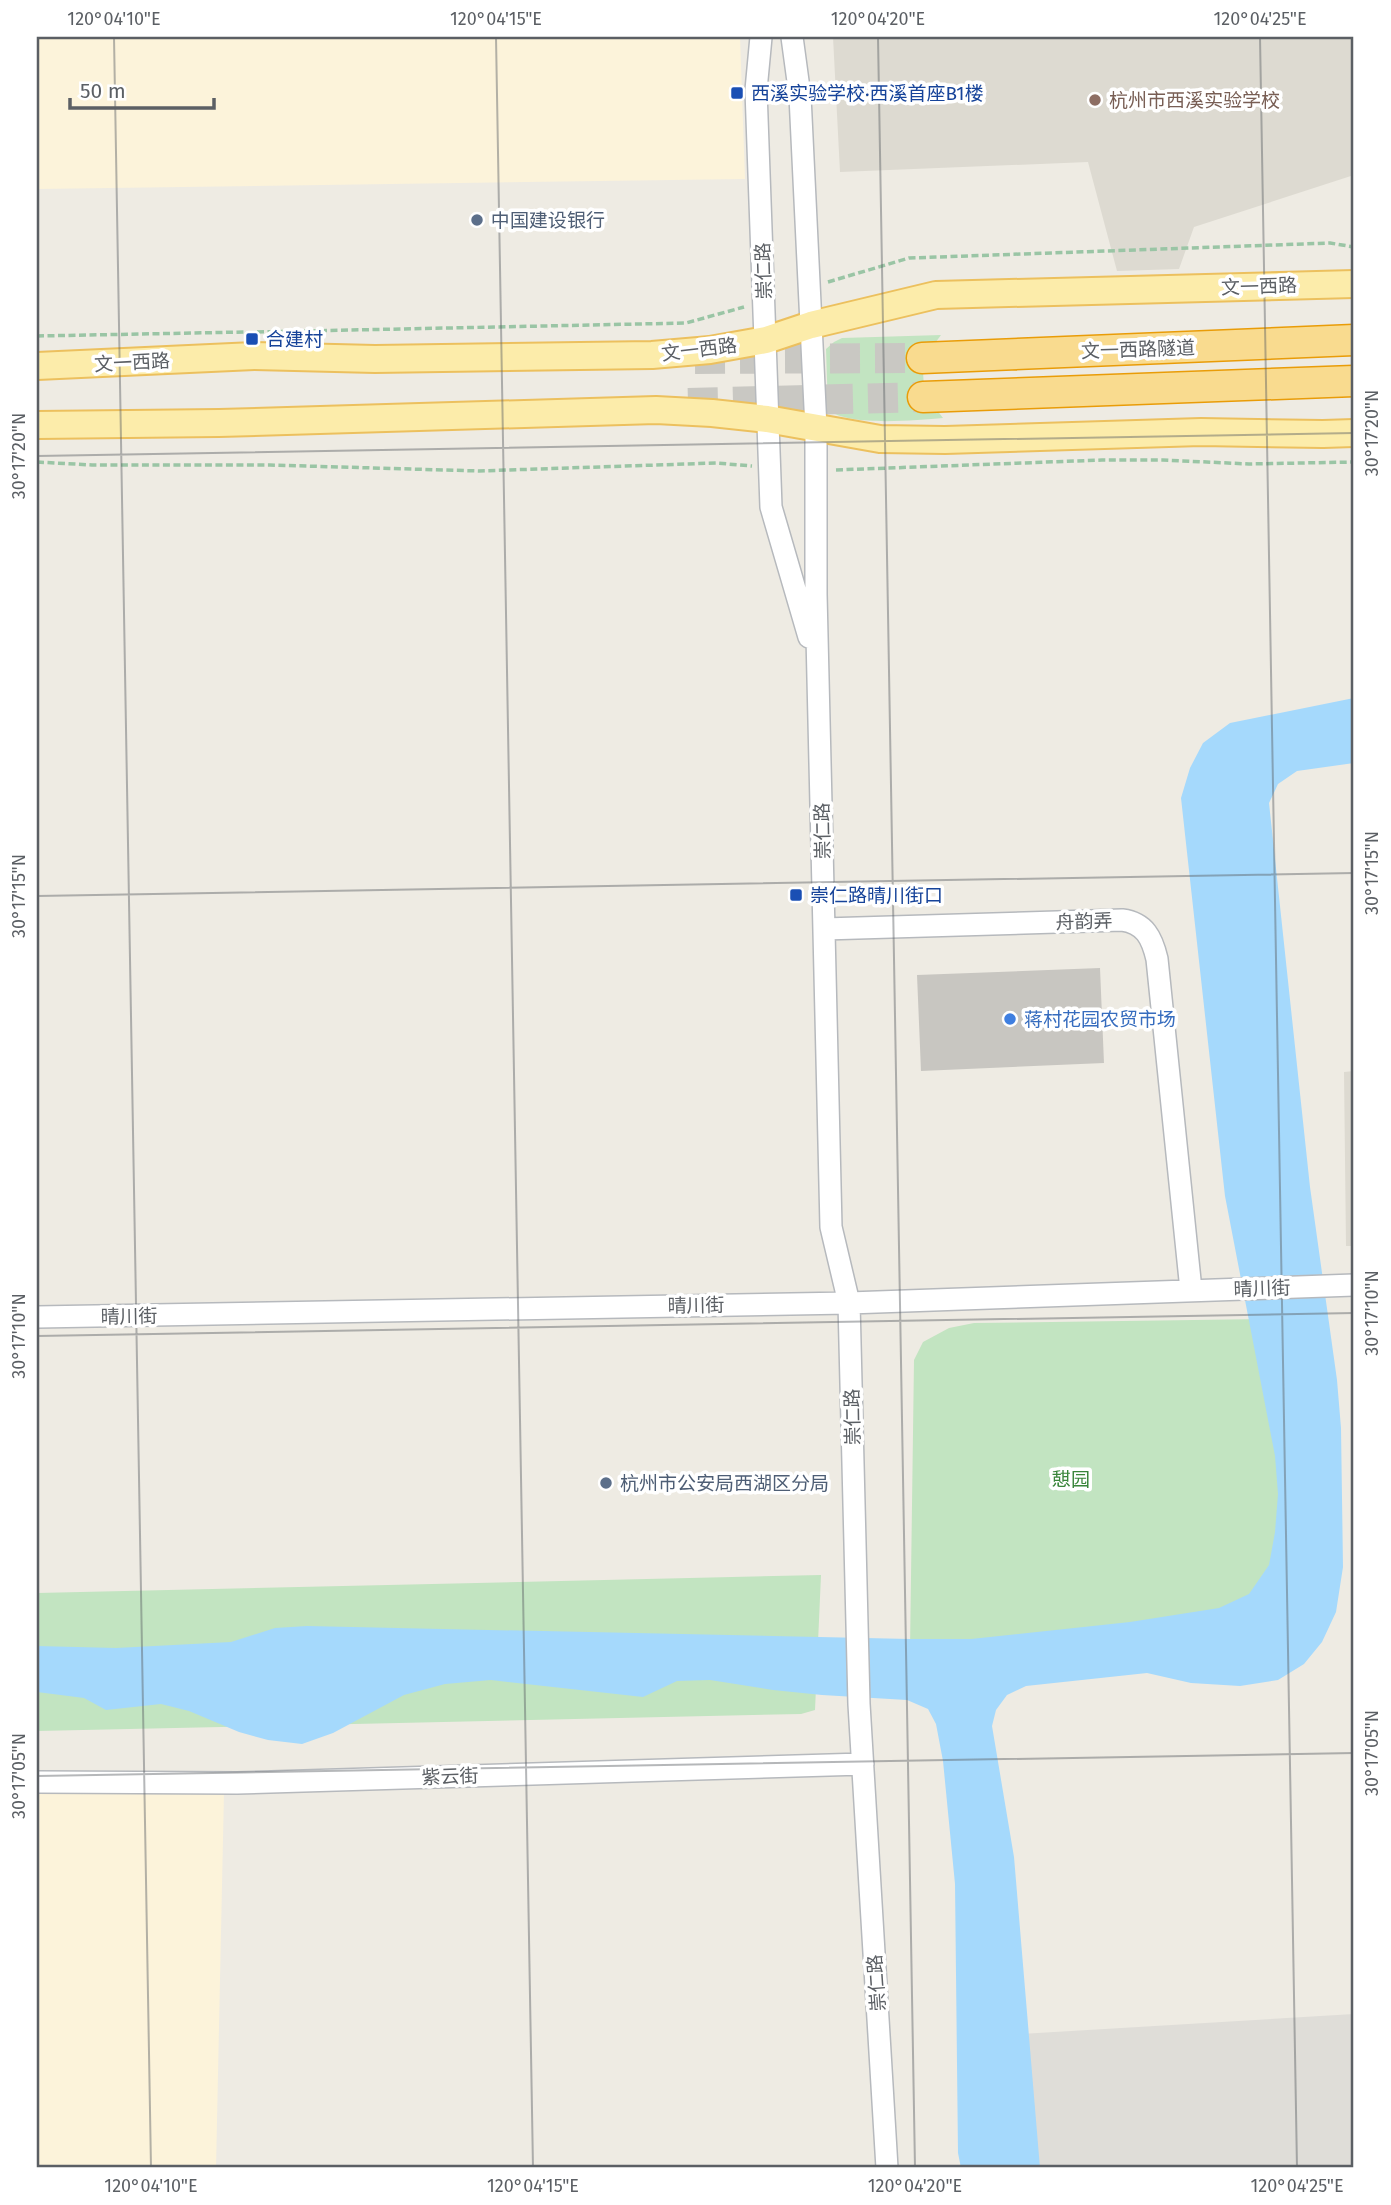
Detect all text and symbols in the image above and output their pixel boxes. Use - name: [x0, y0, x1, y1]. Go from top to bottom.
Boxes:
- text: 120°04'10"E: [67, 8, 161, 30]
- text: 120°04'15"E: [450, 8, 542, 30]
- text: 120°04'20"E: [831, 8, 925, 30]
- text: 120°04'25"E: [1213, 8, 1307, 30]
- scale bar: [70, 66, 214, 110]
- text: 50 m: [80, 78, 126, 104]
- place label: 西溪实验学校·西溪首座B1楼: [751, 82, 984, 105]
- marker: 西溪实验学校·西溪首座B1楼: [729, 85, 745, 101]
- place label: 杭州市西溪实验学校: [1109, 89, 1280, 112]
- marker: 杭州市西溪实验学校: [1087, 92, 1103, 108]
- place label: 中国建设银行: [491, 209, 605, 232]
- marker: 中国建设银行: [469, 212, 485, 228]
- street label: 崇仁路: [751, 242, 776, 300]
- street label: 文一西路: [1221, 274, 1297, 299]
- place label: 合建村: [266, 328, 323, 351]
- marker: 合建村: [244, 331, 260, 347]
- street label: 文一西路: [660, 333, 738, 366]
- street label: 文一西路隧道: [1081, 336, 1195, 363]
- street label: 文一西路: [93, 349, 171, 376]
- text: 30°17'20"N: [1361, 390, 1383, 476]
- text: 30°17'20"N: [8, 413, 30, 499]
- street label: 崇仁路: [811, 802, 834, 860]
- text: 30°17'15"N: [1361, 831, 1383, 915]
- text: 30°17'15"N: [8, 854, 30, 938]
- place label: 崇仁路晴川街口: [810, 884, 943, 907]
- marker: 崇仁路晴川街口: [788, 887, 804, 903]
- street label: 舟韵弄: [1055, 909, 1113, 934]
- place label: 蒋村花园农贸市场: [1024, 1008, 1176, 1031]
- marker: 蒋村花园农贸市场: [1002, 1011, 1018, 1027]
- text: 30°17'10"N: [1361, 1270, 1383, 1356]
- street label: 晴川街: [1233, 1276, 1291, 1301]
- text: 30°17'10"N: [8, 1293, 30, 1379]
- street label: 晴川街: [667, 1294, 725, 1317]
- street label: 晴川街: [100, 1305, 158, 1328]
- street label: 崇仁路: [841, 1388, 864, 1446]
- park label: 憇园: [1052, 1468, 1090, 1491]
- place label: 杭州市公安局西湖区分局: [620, 1472, 829, 1495]
- marker: 杭州市公安局西湖区分局: [598, 1475, 614, 1491]
- text: 30°17'05"N: [1361, 1710, 1383, 1796]
- text: 30°17'05"N: [8, 1733, 30, 1819]
- street label: 紫云街: [421, 1764, 479, 1789]
- street label: 崇仁路: [863, 1954, 890, 2012]
- text: 120°04'10"E: [104, 2175, 198, 2197]
- text: 120°04'15"E: [487, 2175, 579, 2197]
- text: 120°04'20"E: [868, 2175, 962, 2197]
- text: 120°04'25"E: [1250, 2175, 1344, 2197]

